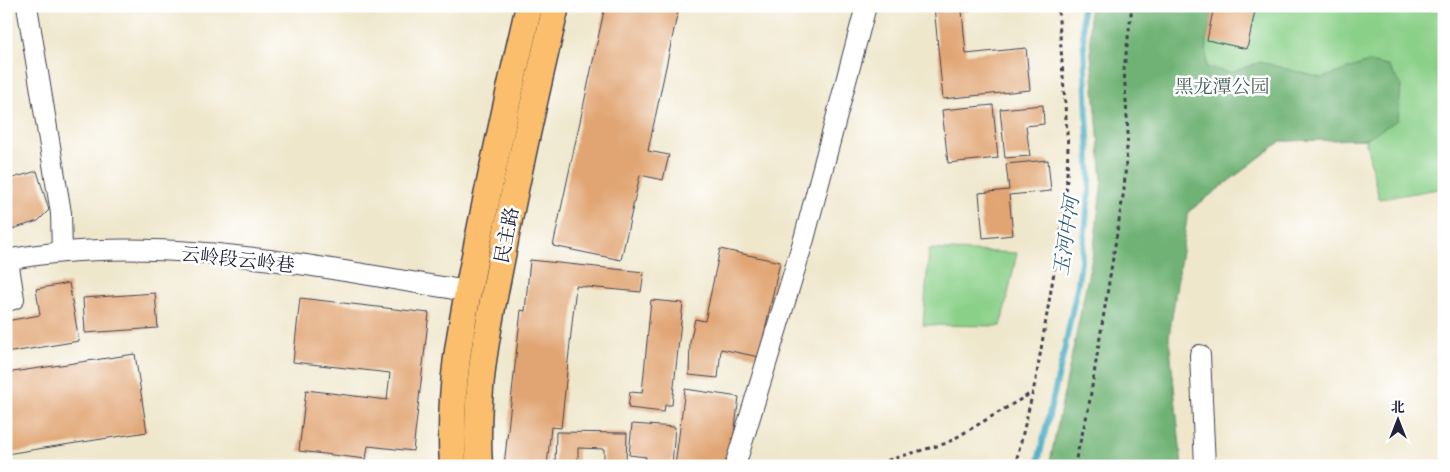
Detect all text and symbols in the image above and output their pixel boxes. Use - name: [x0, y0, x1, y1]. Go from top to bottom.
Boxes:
- park label: 黑龙潭公园: [1174, 74, 1270, 99]
- water label: 玉河中河: [1048, 192, 1085, 277]
- street label: 民主路: [489, 205, 524, 265]
- street label: 云岭段云岭巷: [180, 241, 296, 278]
- north arrow: [1372, 394, 1422, 444]
- text: 北: [1391, 398, 1405, 416]

